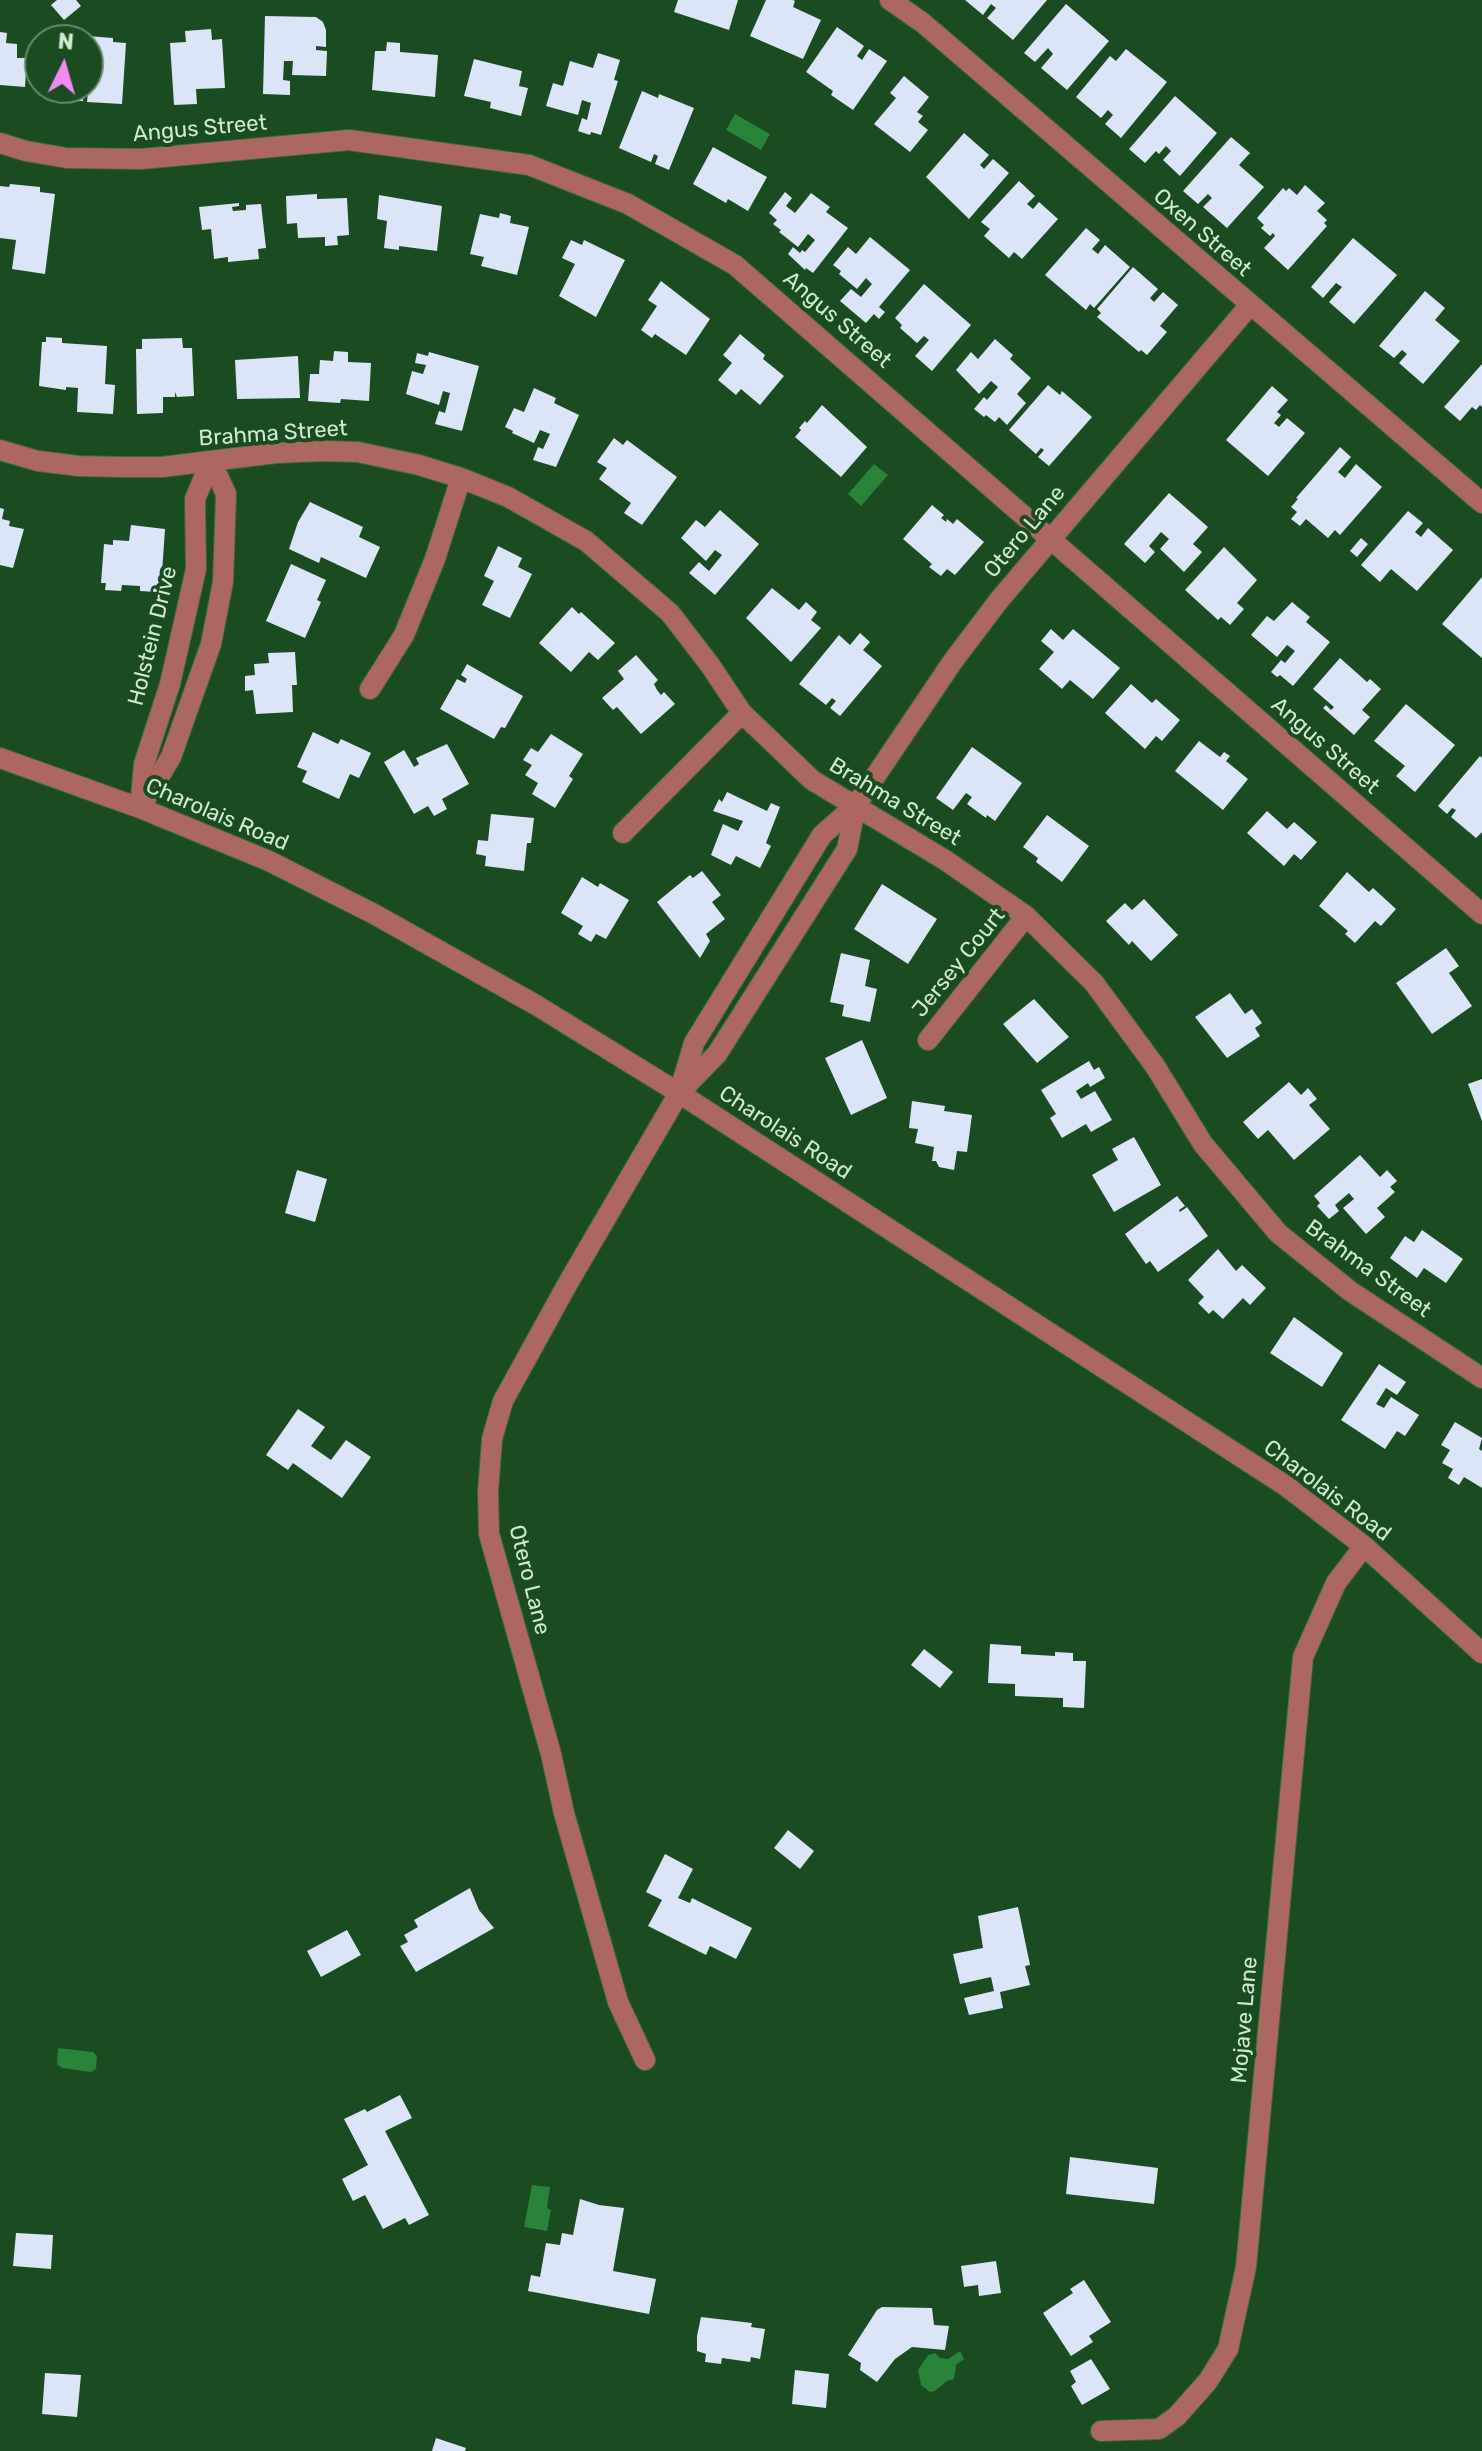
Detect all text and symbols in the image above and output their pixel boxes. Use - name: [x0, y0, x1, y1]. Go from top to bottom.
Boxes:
- north arrow: [24, 24, 104, 104]
- text: N: [57, 27, 75, 56]
- street label: Angus Street: [132, 110, 268, 148]
- street label: Oxen Street: [1148, 183, 1256, 283]
- street label: Angus Street: [778, 266, 896, 374]
- street label: Brahma Street: [198, 416, 348, 452]
- street label: Otero Lane: [979, 481, 1071, 583]
- street label: Holstein Drive: [123, 564, 183, 708]
- street label: Angus Street: [1266, 692, 1384, 800]
- street label: Brahma Street: [824, 752, 966, 852]
- street label: Charolais Road: [142, 773, 292, 857]
- street label: Jersey Court: [907, 903, 1011, 1023]
- street label: Charolais Road: [714, 1080, 856, 1186]
- street label: Brahma Street: [1300, 1214, 1436, 1324]
- street label: Charolais Road: [1258, 1435, 1396, 1547]
- street label: Otero Lane: [503, 1522, 555, 1638]
- street label: Mojave Lane: [1226, 1955, 1264, 2085]

